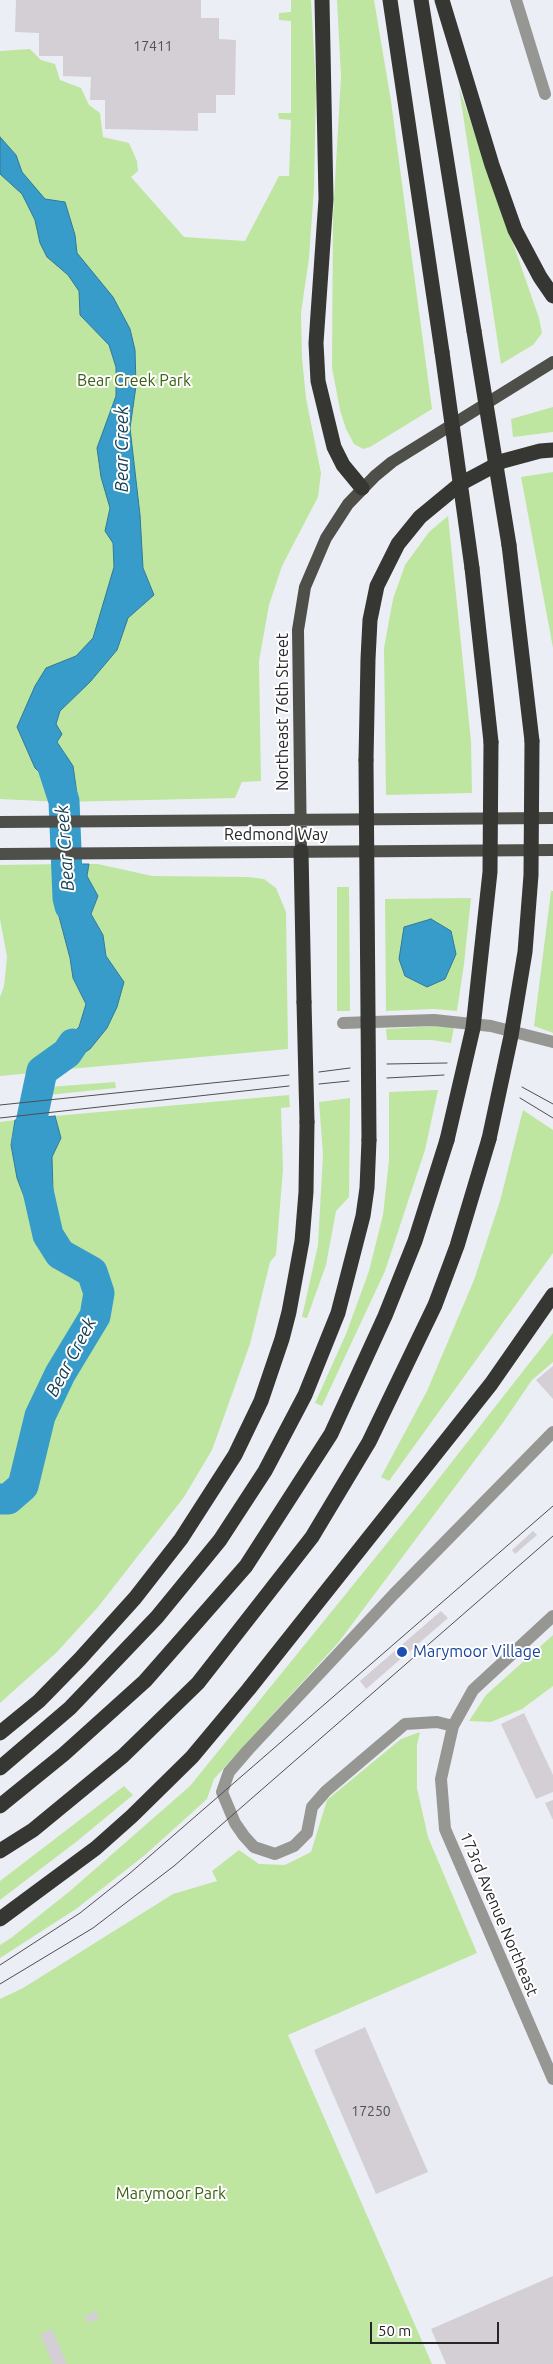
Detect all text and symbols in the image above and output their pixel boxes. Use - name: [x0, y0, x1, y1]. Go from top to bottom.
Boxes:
- house number: 17411: [133, 38, 173, 54]
- park label: Bear Creek Park: [77, 371, 191, 391]
- water label: Bear Creek: [111, 406, 133, 492]
- street label: Northeast 76th Street: [273, 633, 293, 791]
- water label: Bear Creek: [51, 804, 79, 892]
- street label: Redmond Way: [224, 825, 328, 845]
- water label: Bear Creek: [41, 1314, 101, 1400]
- place label: Marymoor Village: [413, 1642, 541, 1662]
- marker: Marymoor Village: [395, 1645, 409, 1659]
- street label: 173rd Avenue Northeast: [456, 1829, 542, 1999]
- house number: 17250: [351, 2103, 391, 2119]
- park label: Marymoor Park: [116, 2184, 226, 2204]
- scale bar: [373, 2312, 502, 2344]
- text: 50 m: [378, 2322, 411, 2339]

